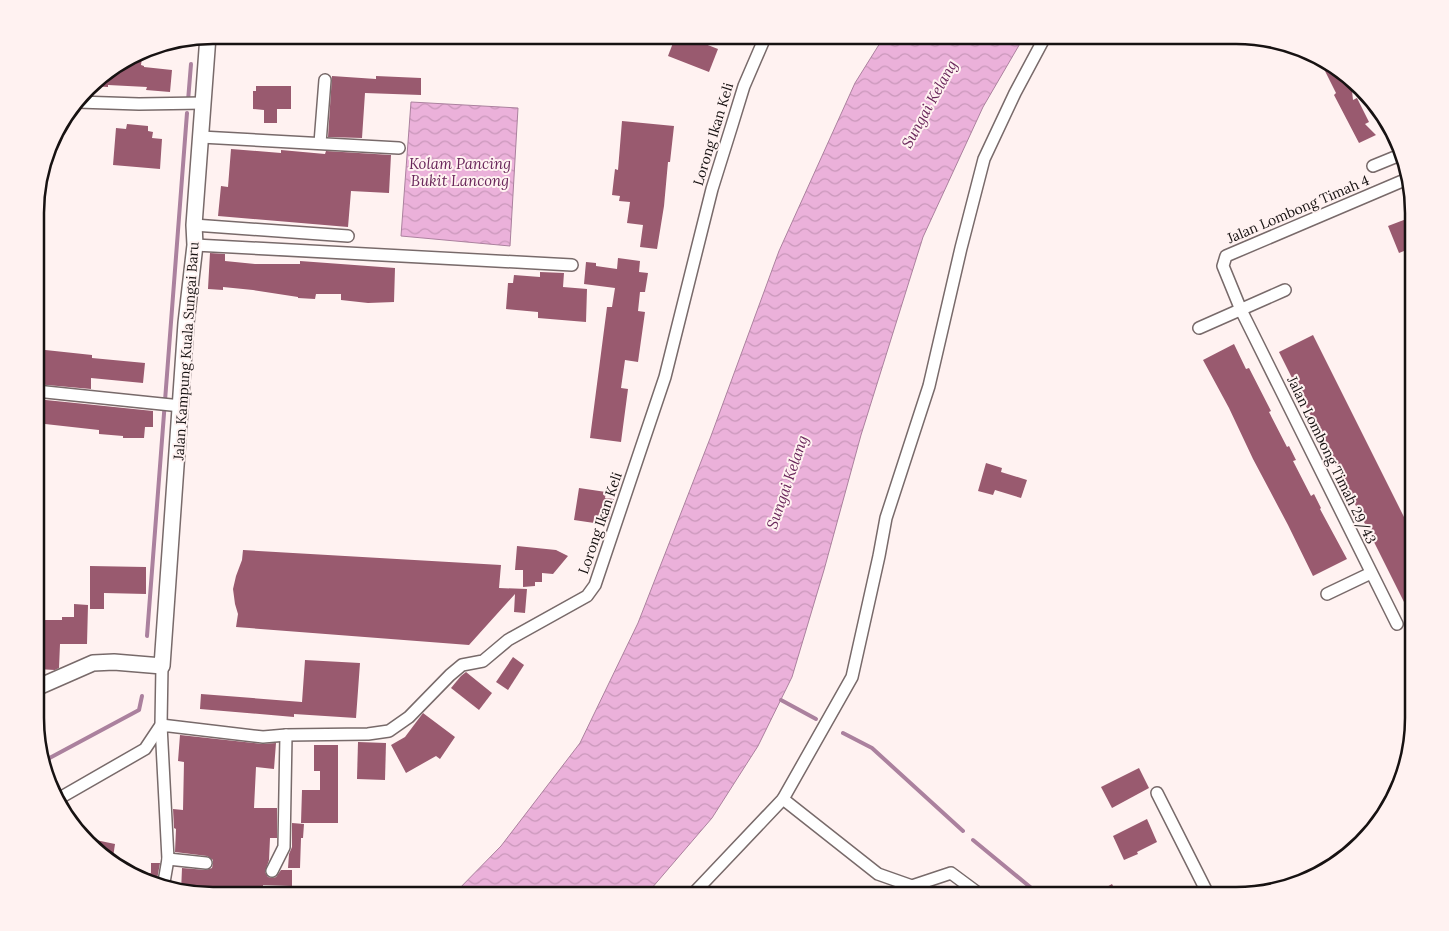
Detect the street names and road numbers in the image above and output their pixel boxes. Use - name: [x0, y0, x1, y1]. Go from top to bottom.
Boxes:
- street label: Lorong Ikan Keli: [689, 80, 737, 188]
- street label: Jalan Lombong Timah 4: [1223, 171, 1372, 248]
- street label: Jalan Kampung Kuala Sungai Baru: [169, 241, 203, 462]
- street label: Jalan Lombong Timah 29/43: [1283, 372, 1381, 547]
- street label: Lorong Ikan Keli: [574, 470, 626, 576]

